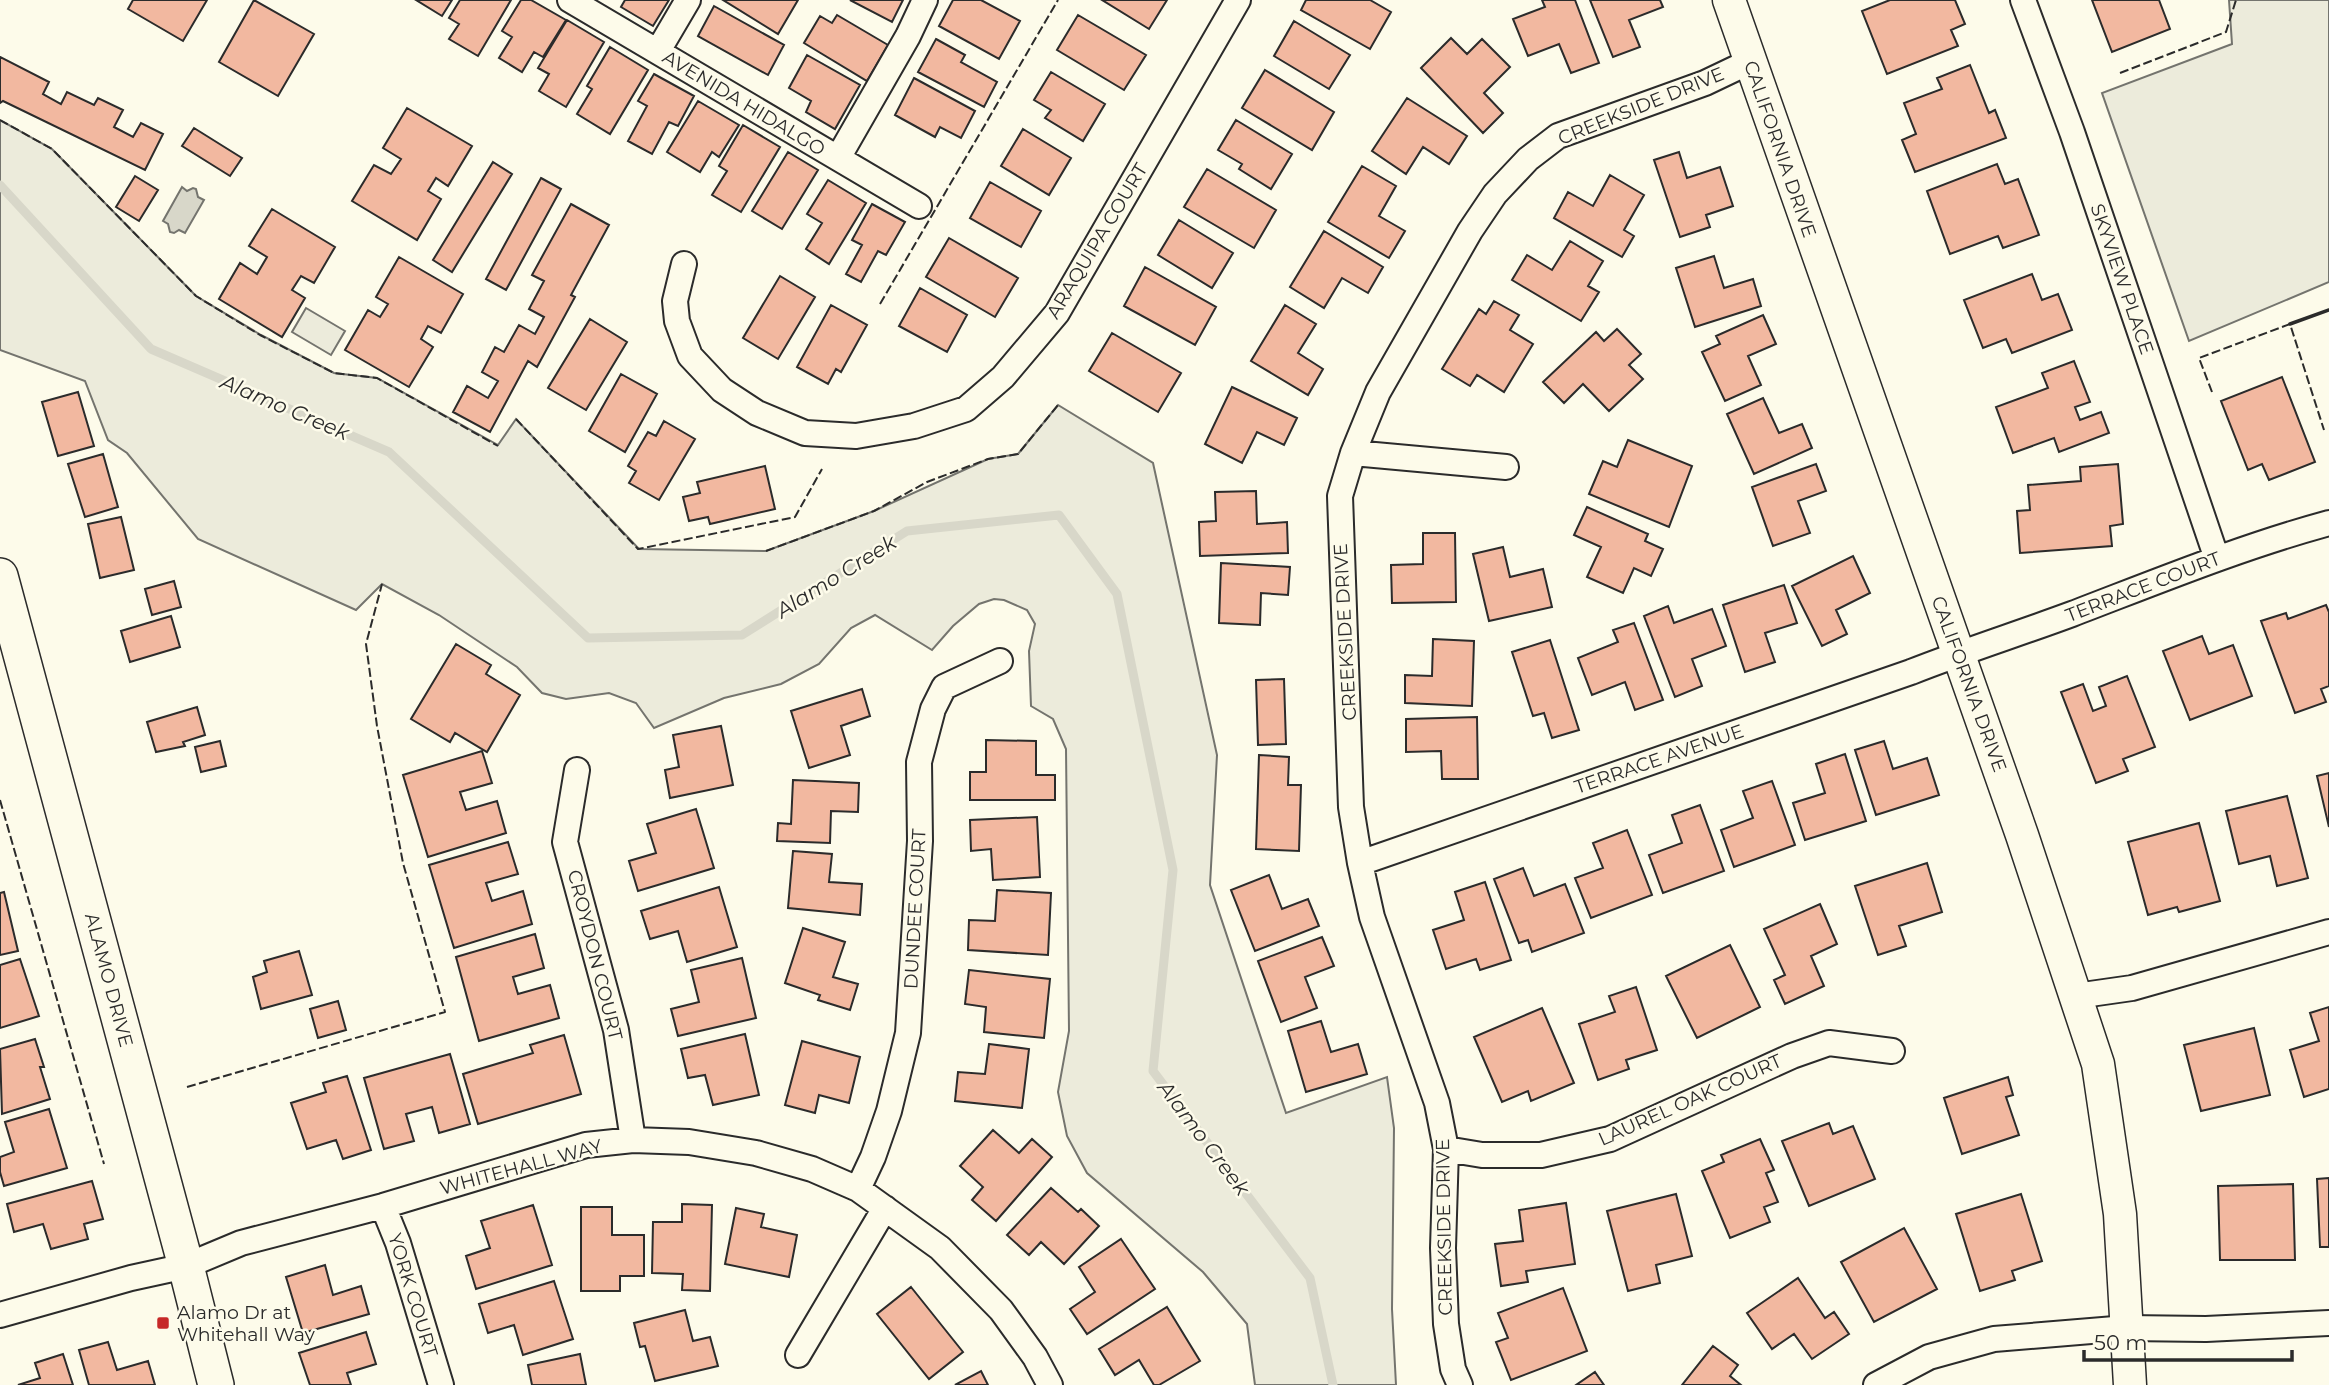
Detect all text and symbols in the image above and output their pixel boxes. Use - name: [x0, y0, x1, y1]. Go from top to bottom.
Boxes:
- street label: AVENIDA HIDALGO: [658, 45, 830, 161]
- street label: CALIFORNIA DRIVE: [1739, 58, 1821, 240]
- street label: CREEKSIDE DRIVE: [1555, 62, 1727, 150]
- street label: ARAQUIPA COURT: [1042, 159, 1153, 323]
- street label: SKYVIEW PLACE: [2085, 201, 2159, 357]
- water label: Alamo Creek: [215, 368, 354, 446]
- water label: Alamo Creek: [770, 528, 902, 624]
- street label: CREEKSIDE DRIVE: [1329, 543, 1361, 721]
- street label: TERRACE COURT: [2062, 547, 2224, 627]
- street label: CALIFORNIA DRIVE: [1926, 593, 2012, 775]
- street label: TERRACE AVENUE: [1571, 719, 1747, 799]
- street label: DUNDEE COURT: [899, 828, 931, 990]
- street label: CROYDON COURT: [563, 867, 627, 1043]
- street label: ALAMO DRIVE: [80, 910, 138, 1050]
- street label: LAUREL OAK COURT: [1595, 1049, 1785, 1151]
- water label: Alamo Creek: [1152, 1074, 1256, 1201]
- street label: WHITEHALL WAY: [437, 1134, 606, 1200]
- street label: CREEKSIDE DRIVE: [1431, 1138, 1457, 1316]
- street label: YORK COURT: [383, 1230, 443, 1360]
- place label: Alamo Dr at Whitehall Way: [177, 1301, 316, 1346]
- marker: Alamo Dr at Whitehall Way: [155, 1315, 171, 1331]
- scale bar: [2084, 1318, 2292, 1362]
- text: 50 m: [2094, 1330, 2148, 1355]

